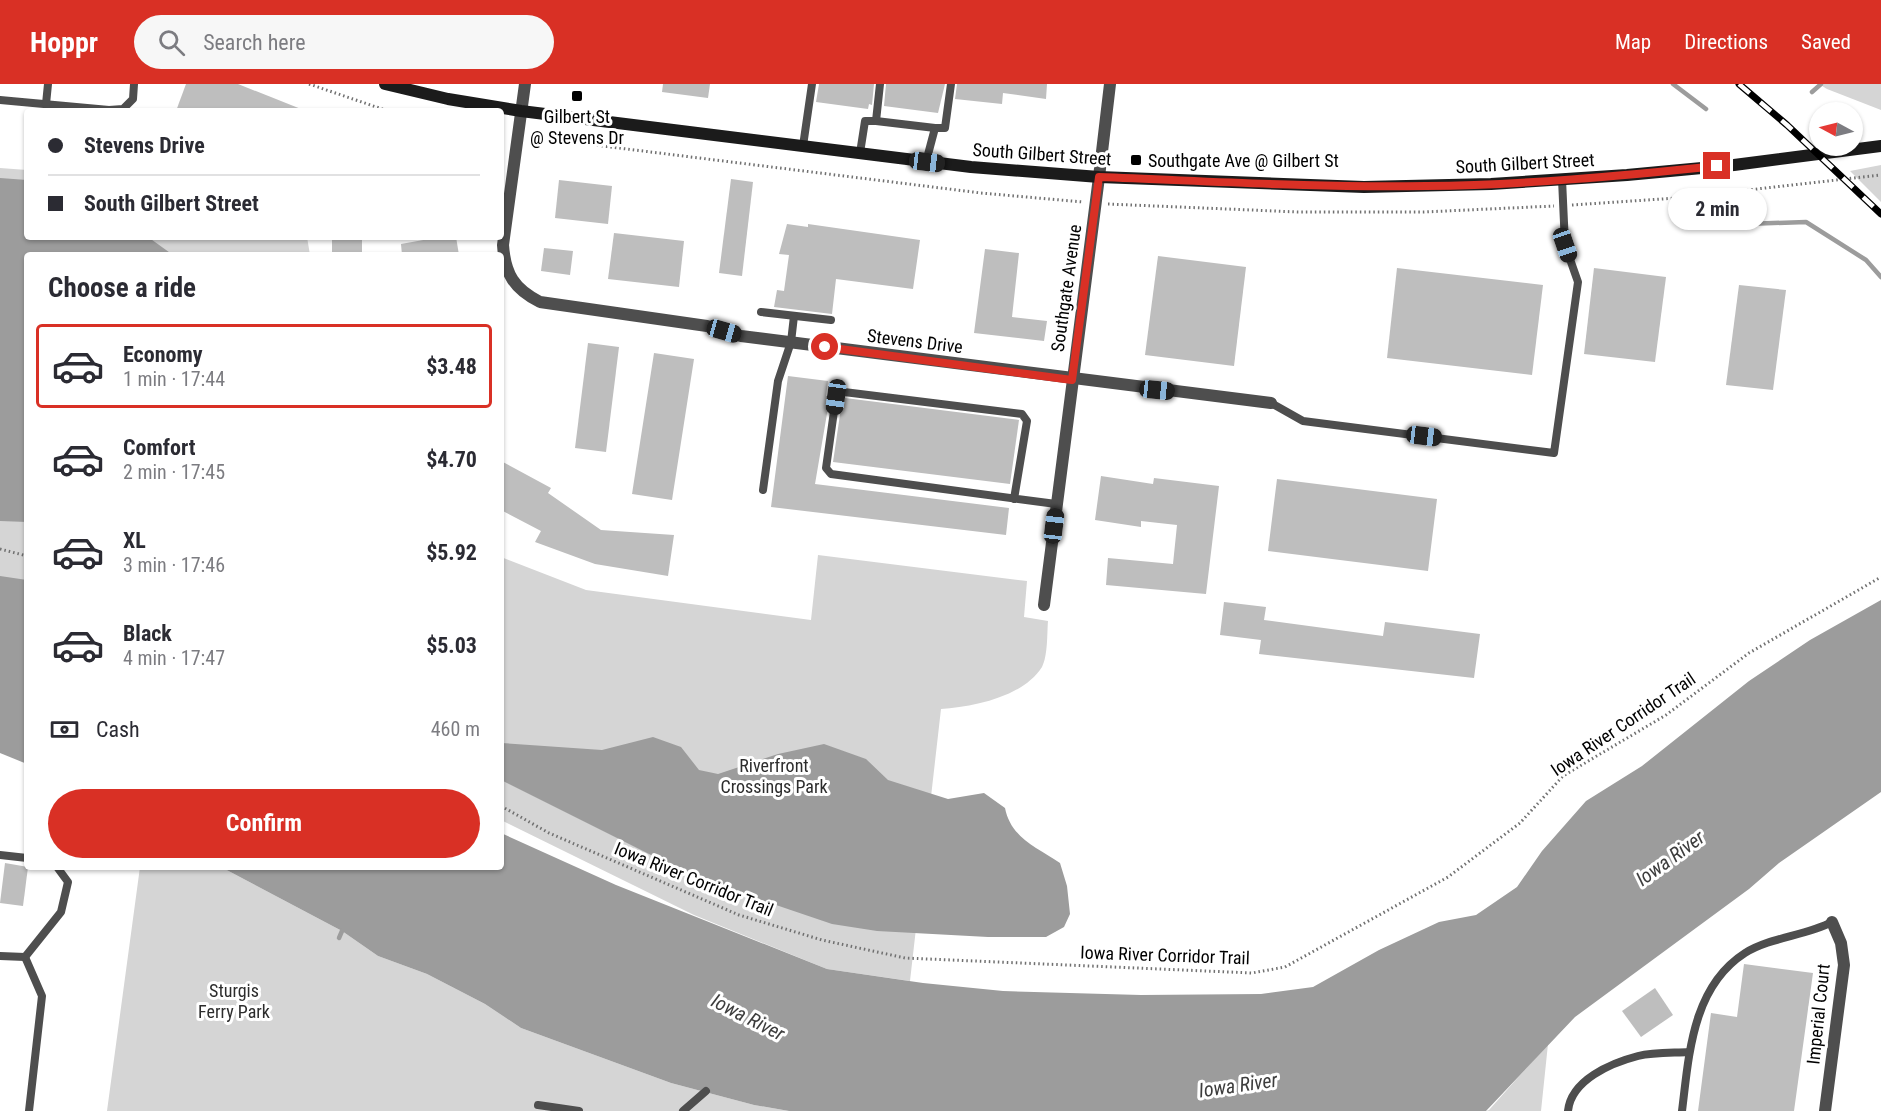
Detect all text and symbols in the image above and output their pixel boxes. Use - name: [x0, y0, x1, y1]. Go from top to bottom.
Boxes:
- search box: [134, 15, 554, 69]
- text: Hoppr: [30, 26, 98, 59]
- icon: search: [155, 26, 188, 59]
- text: Search here: [203, 30, 305, 55]
- text: Map: [1615, 30, 1651, 54]
- text: Directions: [1684, 30, 1768, 54]
- text: Saved: [1801, 30, 1851, 54]
- marker: Gilbert St @ Stevens Dr: [570, 89, 584, 103]
- north arrow: [1809, 102, 1863, 156]
- map controls: [1809, 102, 1863, 156]
- place label: Gilbert St @ Stevens Dr: [530, 106, 624, 148]
- text: Stevens Drive: [84, 133, 205, 158]
- street label: South Gilbert Street: [972, 139, 1112, 169]
- street label: South Gilbert Street: [1455, 149, 1595, 177]
- place label: Southgate Ave @ Gilbert St: [1148, 150, 1339, 171]
- car: [908, 151, 946, 173]
- route end: [1703, 152, 1730, 179]
- marker: Southgate Ave @ Gilbert St: [1129, 153, 1143, 167]
- callout: 2 min: [1668, 187, 1766, 229]
- text: South Gilbert Street: [84, 191, 259, 216]
- text: 2 min: [1695, 197, 1740, 221]
- street label: Southgate Avenue: [1047, 223, 1085, 353]
- car: [1551, 225, 1579, 265]
- text: Choose a ride: [48, 272, 196, 304]
- car: [704, 317, 744, 345]
- street label: Stevens Drive: [866, 325, 964, 357]
- route start: [811, 333, 838, 360]
- icon: car: [51, 339, 105, 393]
- text: Economy: [123, 342, 203, 367]
- text: $3.48: [426, 354, 477, 379]
- text: 1 min · 17:44: [123, 367, 225, 391]
- car: [825, 378, 847, 416]
- car: [1138, 379, 1176, 401]
- car: [1405, 425, 1443, 447]
- icon: car: [51, 432, 105, 486]
- text: Comfort: [123, 435, 196, 460]
- text: $4.70: [426, 447, 477, 472]
- text: 2 min · 17:45: [123, 460, 225, 484]
- car: [1043, 507, 1065, 545]
- icon: car: [51, 525, 105, 579]
- text: XL: [123, 528, 146, 553]
- text: $5.92: [426, 540, 477, 565]
- text: 3 min · 17:46: [123, 553, 225, 577]
- icon: car: [51, 618, 105, 672]
- text: Black: [123, 621, 172, 646]
- text: $5.03: [426, 633, 477, 658]
- text: 4 min · 17:47: [123, 646, 225, 670]
- street label: Iowa River Corridor Trail: [1547, 668, 1699, 780]
- icon: cash: [48, 713, 81, 746]
- text: Cash: [96, 717, 140, 742]
- text: 460 m: [431, 717, 480, 741]
- park label: Riverfront Crossings Park: [720, 755, 828, 797]
- button: Confirm: [48, 789, 480, 858]
- water label: Iowa River: [1631, 824, 1710, 891]
- street label: Iowa River Corridor Trail: [611, 837, 777, 921]
- street label: Iowa River Corridor Trail: [1080, 942, 1250, 968]
- street label: Imperial Court: [1802, 963, 1834, 1065]
- park label: Sturgis Ferry Park: [198, 980, 270, 1022]
- water label: Iowa River: [707, 988, 790, 1046]
- water label: Iowa River: [1197, 1067, 1280, 1102]

